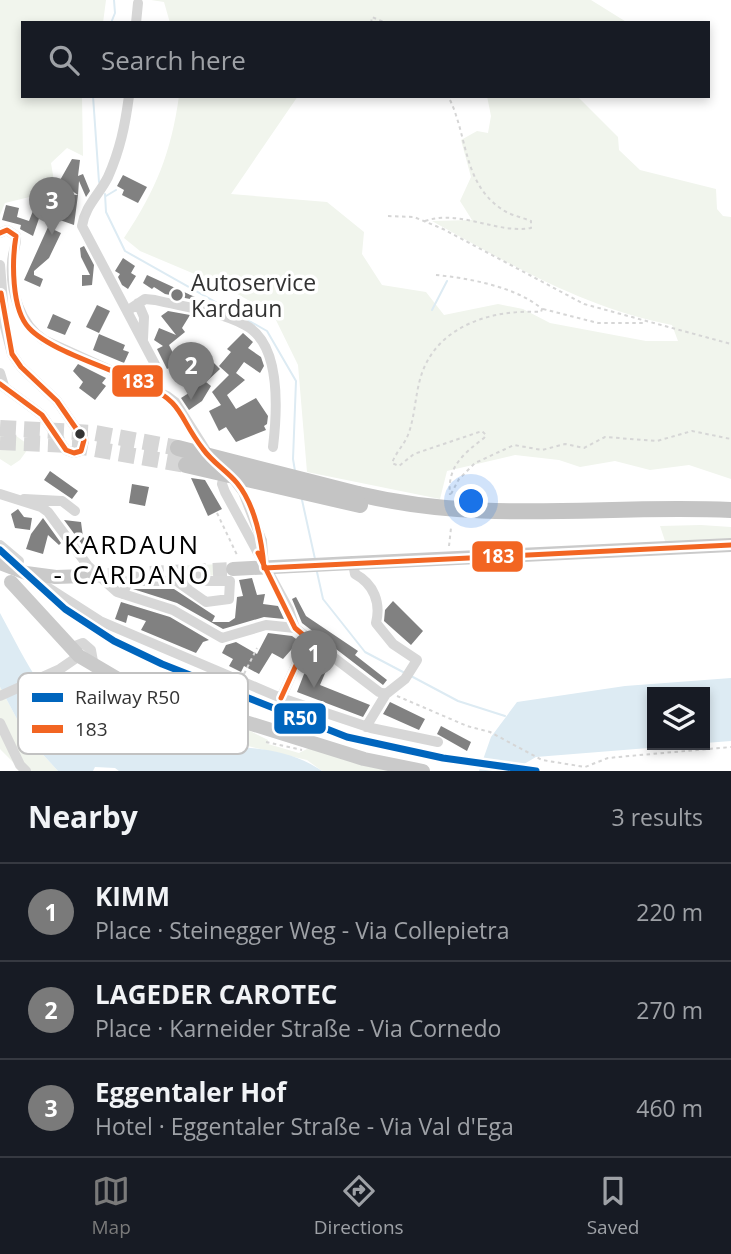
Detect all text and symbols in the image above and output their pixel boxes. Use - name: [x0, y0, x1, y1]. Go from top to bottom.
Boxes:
- search box: [21, 21, 710, 98]
- icon: search: [45, 41, 83, 79]
- text: Search here: [101, 42, 246, 78]
- pin: 3: [29, 177, 75, 235]
- place label: Autoservice Kardaun: [191, 266, 316, 324]
- marker: Autoservice Kardaun: [169, 287, 185, 303]
- pin: 2: [168, 342, 214, 400]
- line badge: 183: [111, 364, 164, 398]
- text: 183: [122, 368, 154, 394]
- unlabelled marker: [73, 427, 87, 441]
- your location: [454, 484, 488, 518]
- district label: KARDAUN - CARDANO: [53, 526, 211, 592]
- line badge: 183: [471, 540, 524, 573]
- text: 183: [482, 543, 514, 569]
- pin: 1: [291, 630, 337, 688]
- legend: [18, 673, 248, 754]
- text: Railway R50: [75, 684, 180, 710]
- map controls: [647, 687, 710, 750]
- button: layers: [647, 687, 710, 750]
- line badge: R50: [273, 702, 327, 735]
- text: R50: [283, 705, 317, 731]
- text: 183: [75, 716, 108, 742]
- text: Nearby: [28, 796, 138, 837]
- text: 3 results: [612, 801, 703, 833]
- text: KIMM: [95, 878, 170, 914]
- text: 1: [44, 896, 58, 928]
- text: 220 m: [636, 896, 703, 928]
- text: Place · Steinegger Weg - Via Collepietra: [95, 914, 509, 946]
- text: LAGEDER CAROTEC: [95, 976, 337, 1012]
- text: 2: [44, 994, 58, 1026]
- text: 270 m: [636, 994, 703, 1026]
- text: Place · Karneider Straße - Via Cornedo: [95, 1012, 501, 1044]
- text: Eggentaler Hof: [95, 1074, 286, 1110]
- text: 3: [44, 1092, 58, 1124]
- text: 460 m: [636, 1092, 703, 1124]
- text: Hotel · Eggentaler Straße - Via Val d'Ega: [95, 1110, 514, 1142]
- tab: Map: [92, 1172, 131, 1240]
- tab: Directions: [314, 1172, 404, 1240]
- tab: Saved: [587, 1172, 639, 1240]

